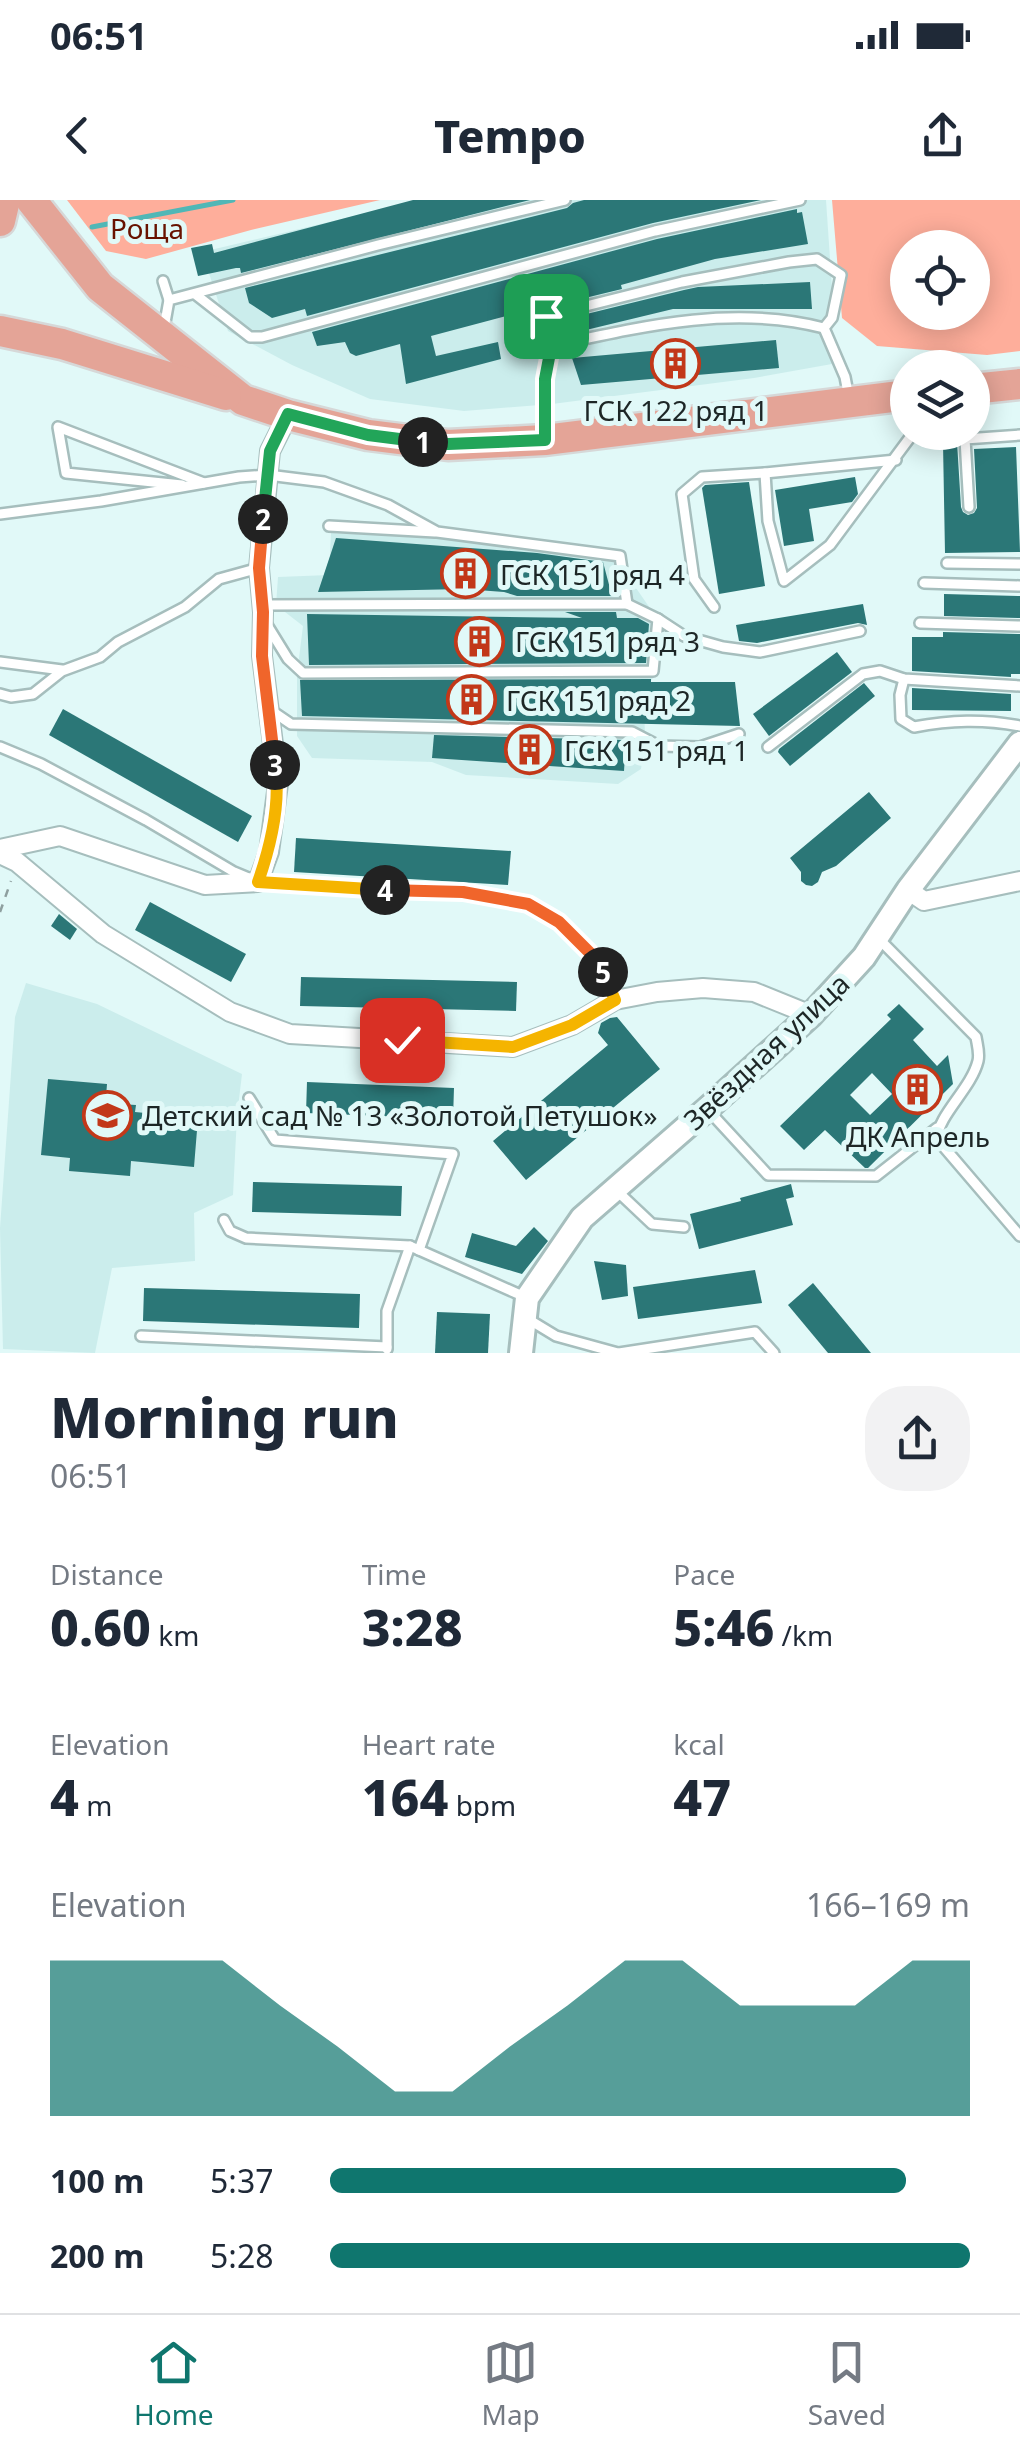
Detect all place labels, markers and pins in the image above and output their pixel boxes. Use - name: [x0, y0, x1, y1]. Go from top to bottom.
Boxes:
- pin: [504, 274, 589, 359]
- building icon: ГСК 122 ряд 1: [650, 337, 702, 389]
- place label: ГСК 122 ряд 1: [584, 391, 768, 429]
- pin: 1: [398, 417, 448, 467]
- pin: 2: [238, 494, 288, 544]
- building icon: ГСК 151 ряд 4: [439, 548, 491, 600]
- place label: ГСК 151 ряд 4: [500, 555, 685, 593]
- building icon: ГСК 151 ряд 3: [454, 615, 506, 667]
- place label: ГСК 151 ряд 3: [515, 622, 700, 660]
- building icon: ГСК 151 ряд 2: [445, 674, 497, 726]
- place label: ГСК 151 ряд 2: [506, 681, 691, 719]
- building icon: ГСК 151 ряд 1: [503, 724, 555, 776]
- place label: ГСК 151 ряд 1: [564, 731, 749, 769]
- pin: 3: [250, 740, 300, 790]
- pin: 4: [360, 865, 410, 915]
- pin: 5: [578, 947, 628, 997]
- pin: [360, 998, 445, 1083]
- building icon: ДК Апрель: [892, 1063, 944, 1115]
- school or university icon: Детский сад № 13 «Золотой Петушок»: [81, 1089, 133, 1141]
- place label: Детский сад № 13 «Золотой Петушок»: [142, 1096, 657, 1134]
- place label: ДК Апрель: [846, 1117, 990, 1155]

